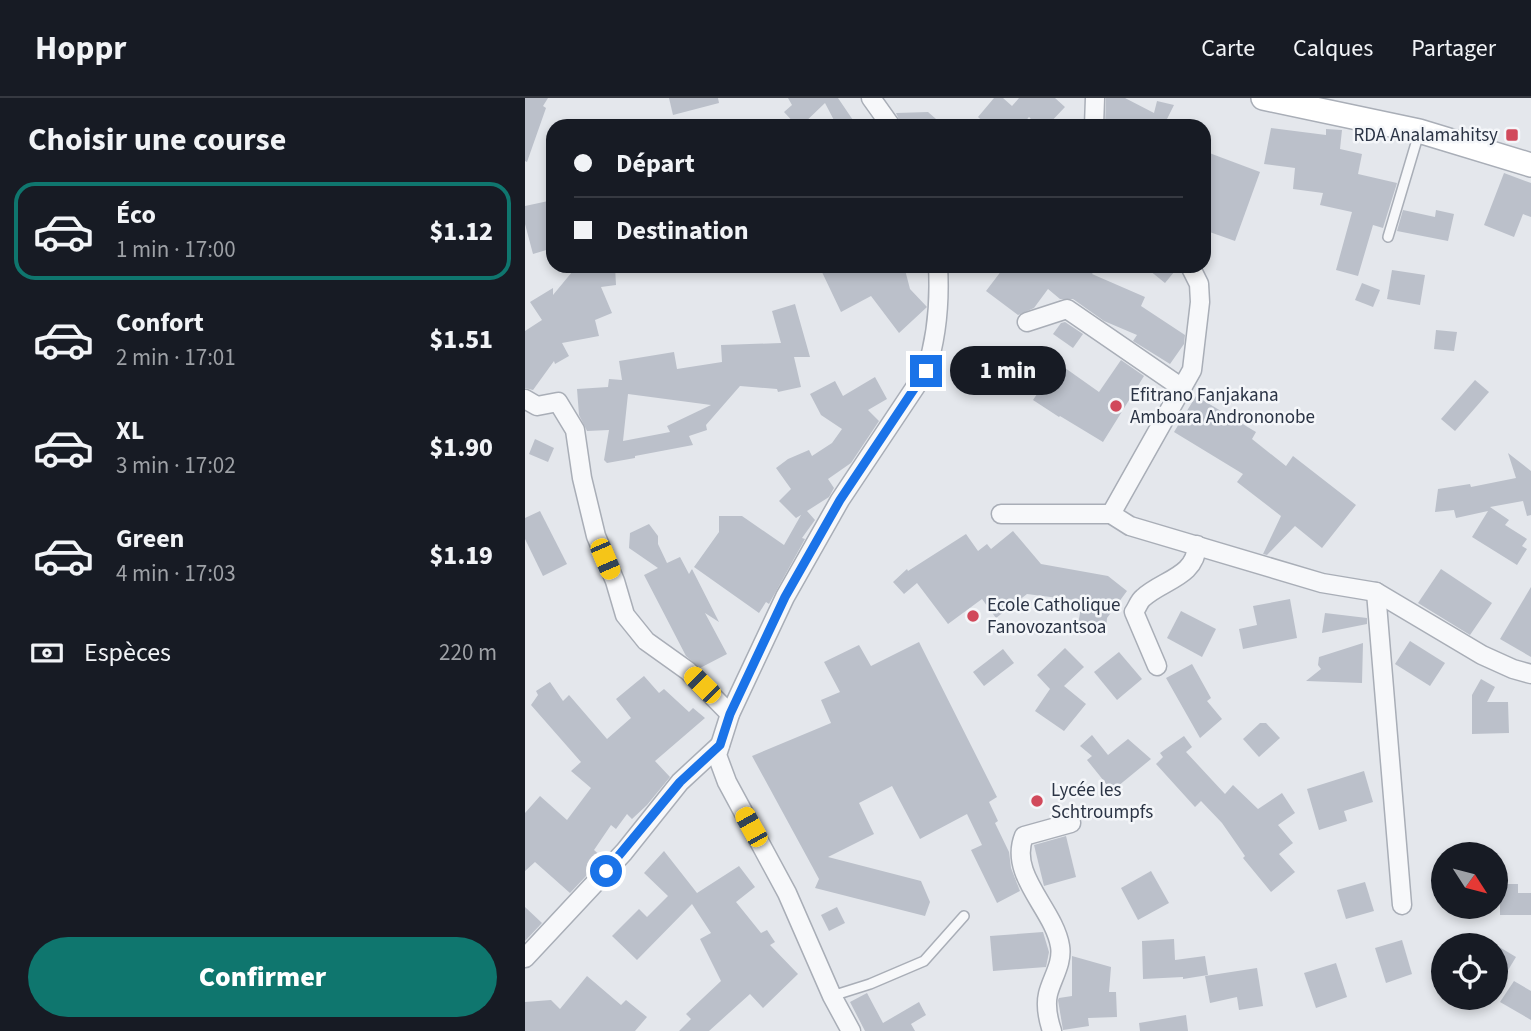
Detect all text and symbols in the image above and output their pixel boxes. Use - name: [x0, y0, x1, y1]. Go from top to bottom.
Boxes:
- text: Hoppr: [35, 25, 127, 72]
- text: Carte: [1201, 31, 1255, 66]
- text: Calques: [1293, 31, 1373, 66]
- text: Partager: [1411, 31, 1496, 66]
- text: Choisir une course: [28, 117, 286, 163]
- place label: RDA Analamahitsy: [1353, 122, 1498, 149]
- marker: RDA Analamahitsy: [1504, 127, 1520, 143]
- text: Départ: [616, 145, 695, 182]
- text: Éco: [116, 196, 156, 233]
- icon: car: [32, 200, 95, 263]
- text: Destination: [616, 212, 749, 249]
- text: $1.12: [429, 213, 493, 250]
- text: 1 min · 17:00: [116, 233, 236, 266]
- text: Confort: [116, 304, 204, 341]
- icon: car: [32, 308, 95, 371]
- text: $1.51: [429, 321, 493, 358]
- text: 2 min · 17:01: [116, 341, 236, 374]
- callout: 1 min: [951, 346, 1066, 396]
- text: 1 min: [980, 354, 1036, 387]
- route end: [910, 355, 942, 387]
- place label: Efitrano Fanjakana Amboara Andrononobe: [1130, 382, 1315, 431]
- marker: Efitrano Fanjakana Amboara Andrononobe: [1108, 398, 1124, 414]
- text: XL: [116, 412, 144, 449]
- icon: car: [32, 416, 95, 479]
- text: $1.90: [429, 429, 493, 466]
- text: 3 min · 17:02: [116, 449, 236, 482]
- text: Green: [116, 520, 184, 557]
- icon: car: [32, 524, 95, 587]
- car: [588, 536, 623, 582]
- text: $1.19: [429, 537, 493, 574]
- text: 4 min · 17:03: [116, 557, 236, 590]
- place label: Ecole Catholique Fanovozantsoa: [987, 592, 1121, 641]
- marker: Ecole Catholique Fanovozantsoa: [965, 608, 981, 624]
- icon: cash: [28, 634, 66, 672]
- text: Espèces: [84, 634, 171, 671]
- text: 220 m: [439, 636, 497, 669]
- car: [680, 663, 725, 707]
- place label: Lycée les Schtroumpfs: [1051, 777, 1153, 826]
- marker: Lycée les Schtroumpfs: [1029, 793, 1045, 809]
- car: [732, 804, 771, 850]
- north arrow: [1431, 842, 1509, 919]
- map controls: [1431, 842, 1508, 1010]
- route start: [590, 855, 622, 887]
- button: locate: [1431, 933, 1508, 1010]
- button: Confirmer: [28, 937, 497, 1017]

